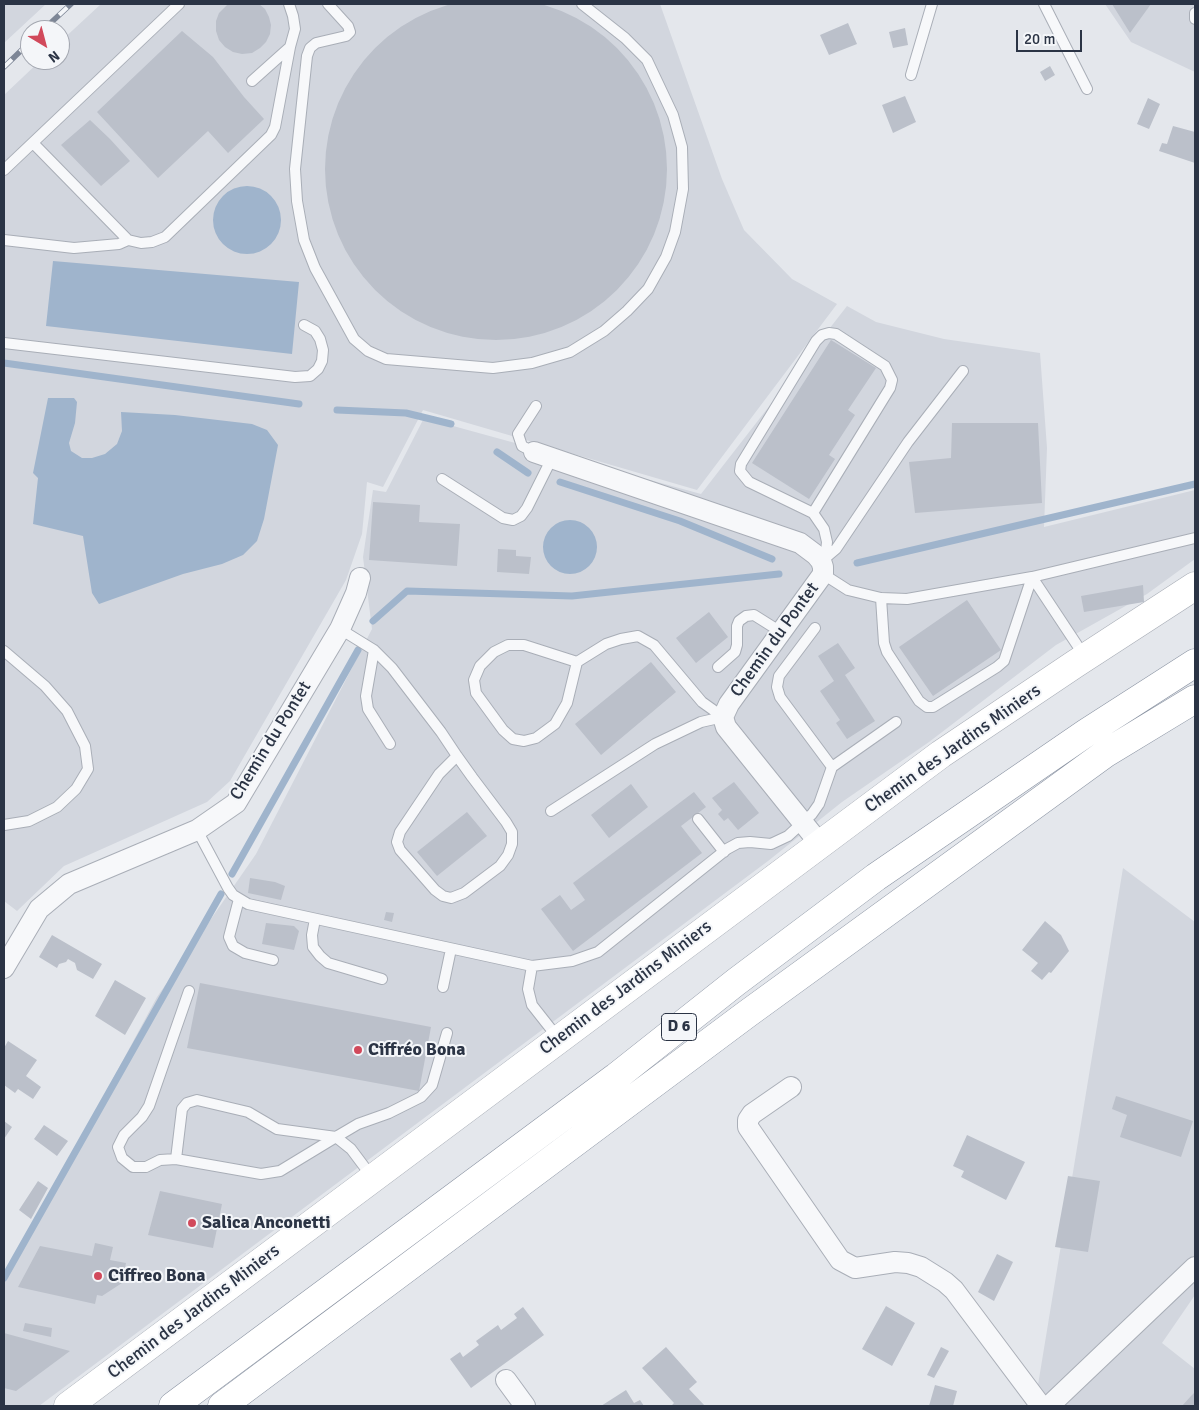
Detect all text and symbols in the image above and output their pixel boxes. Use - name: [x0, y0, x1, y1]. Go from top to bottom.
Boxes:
- north arrow: [20, 20, 70, 70]
- scale bar: [1019, 20, 1085, 52]
- text: 20 m: [1024, 30, 1055, 48]
- text: N: [45, 47, 63, 66]
- street label: Chemin du Pontet: [726, 578, 824, 702]
- street label: Chemin du Pontet: [226, 677, 316, 805]
- street label: Chemin des Jardins Miniers: [861, 680, 1045, 818]
- street label: Chemin des Jardins Miniers: [536, 916, 716, 1060]
- road number: D 6: [662, 1014, 696, 1040]
- place label: Ciffréo Bona: [368, 1039, 465, 1061]
- marker: Ciffréo Bona: [352, 1044, 364, 1056]
- place label: Salica Anconetti: [202, 1212, 331, 1234]
- marker: Salica Anconetti: [186, 1217, 198, 1229]
- street label: Chemin des Jardins Miniers: [104, 1240, 284, 1384]
- place label: Ciffreo Bona: [108, 1265, 205, 1287]
- marker: Ciffreo Bona: [92, 1270, 104, 1282]

